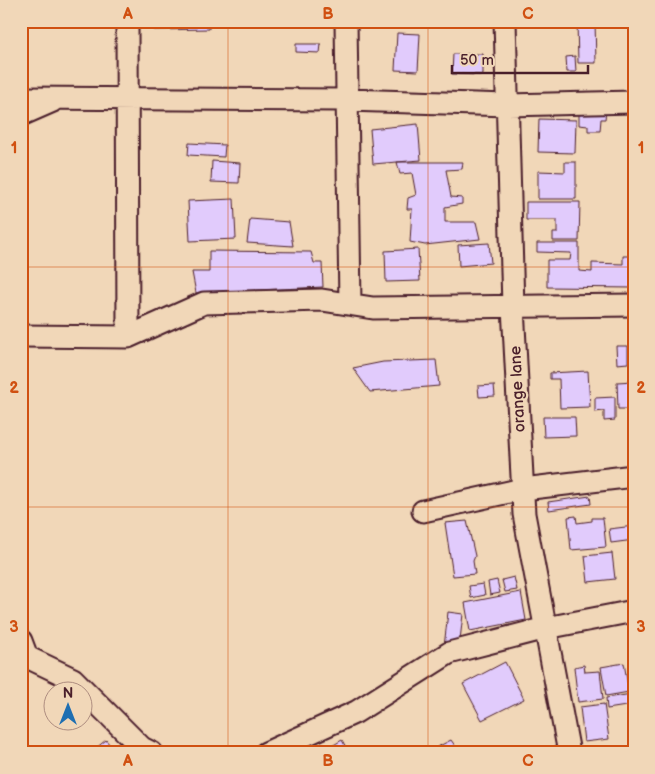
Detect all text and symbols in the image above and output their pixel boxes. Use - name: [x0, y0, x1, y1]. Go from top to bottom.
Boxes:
- text: A: [122, 5, 133, 24]
- text: B: [322, 5, 334, 24]
- text: C: [522, 5, 534, 24]
- scale bar: [452, 42, 589, 74]
- text: 50 m: [460, 51, 494, 70]
- text: 1: [11, 139, 17, 158]
- text: 1: [638, 139, 644, 158]
- street label: orange lane: [506, 345, 530, 433]
- text: 2: [9, 379, 19, 398]
- text: 2: [636, 379, 646, 398]
- text: 3: [9, 618, 19, 637]
- text: 3: [636, 618, 646, 637]
- north arrow: [42, 682, 92, 732]
- text: N: [63, 685, 73, 702]
- text: A: [122, 752, 133, 771]
- text: B: [322, 752, 334, 771]
- text: C: [522, 752, 534, 771]

